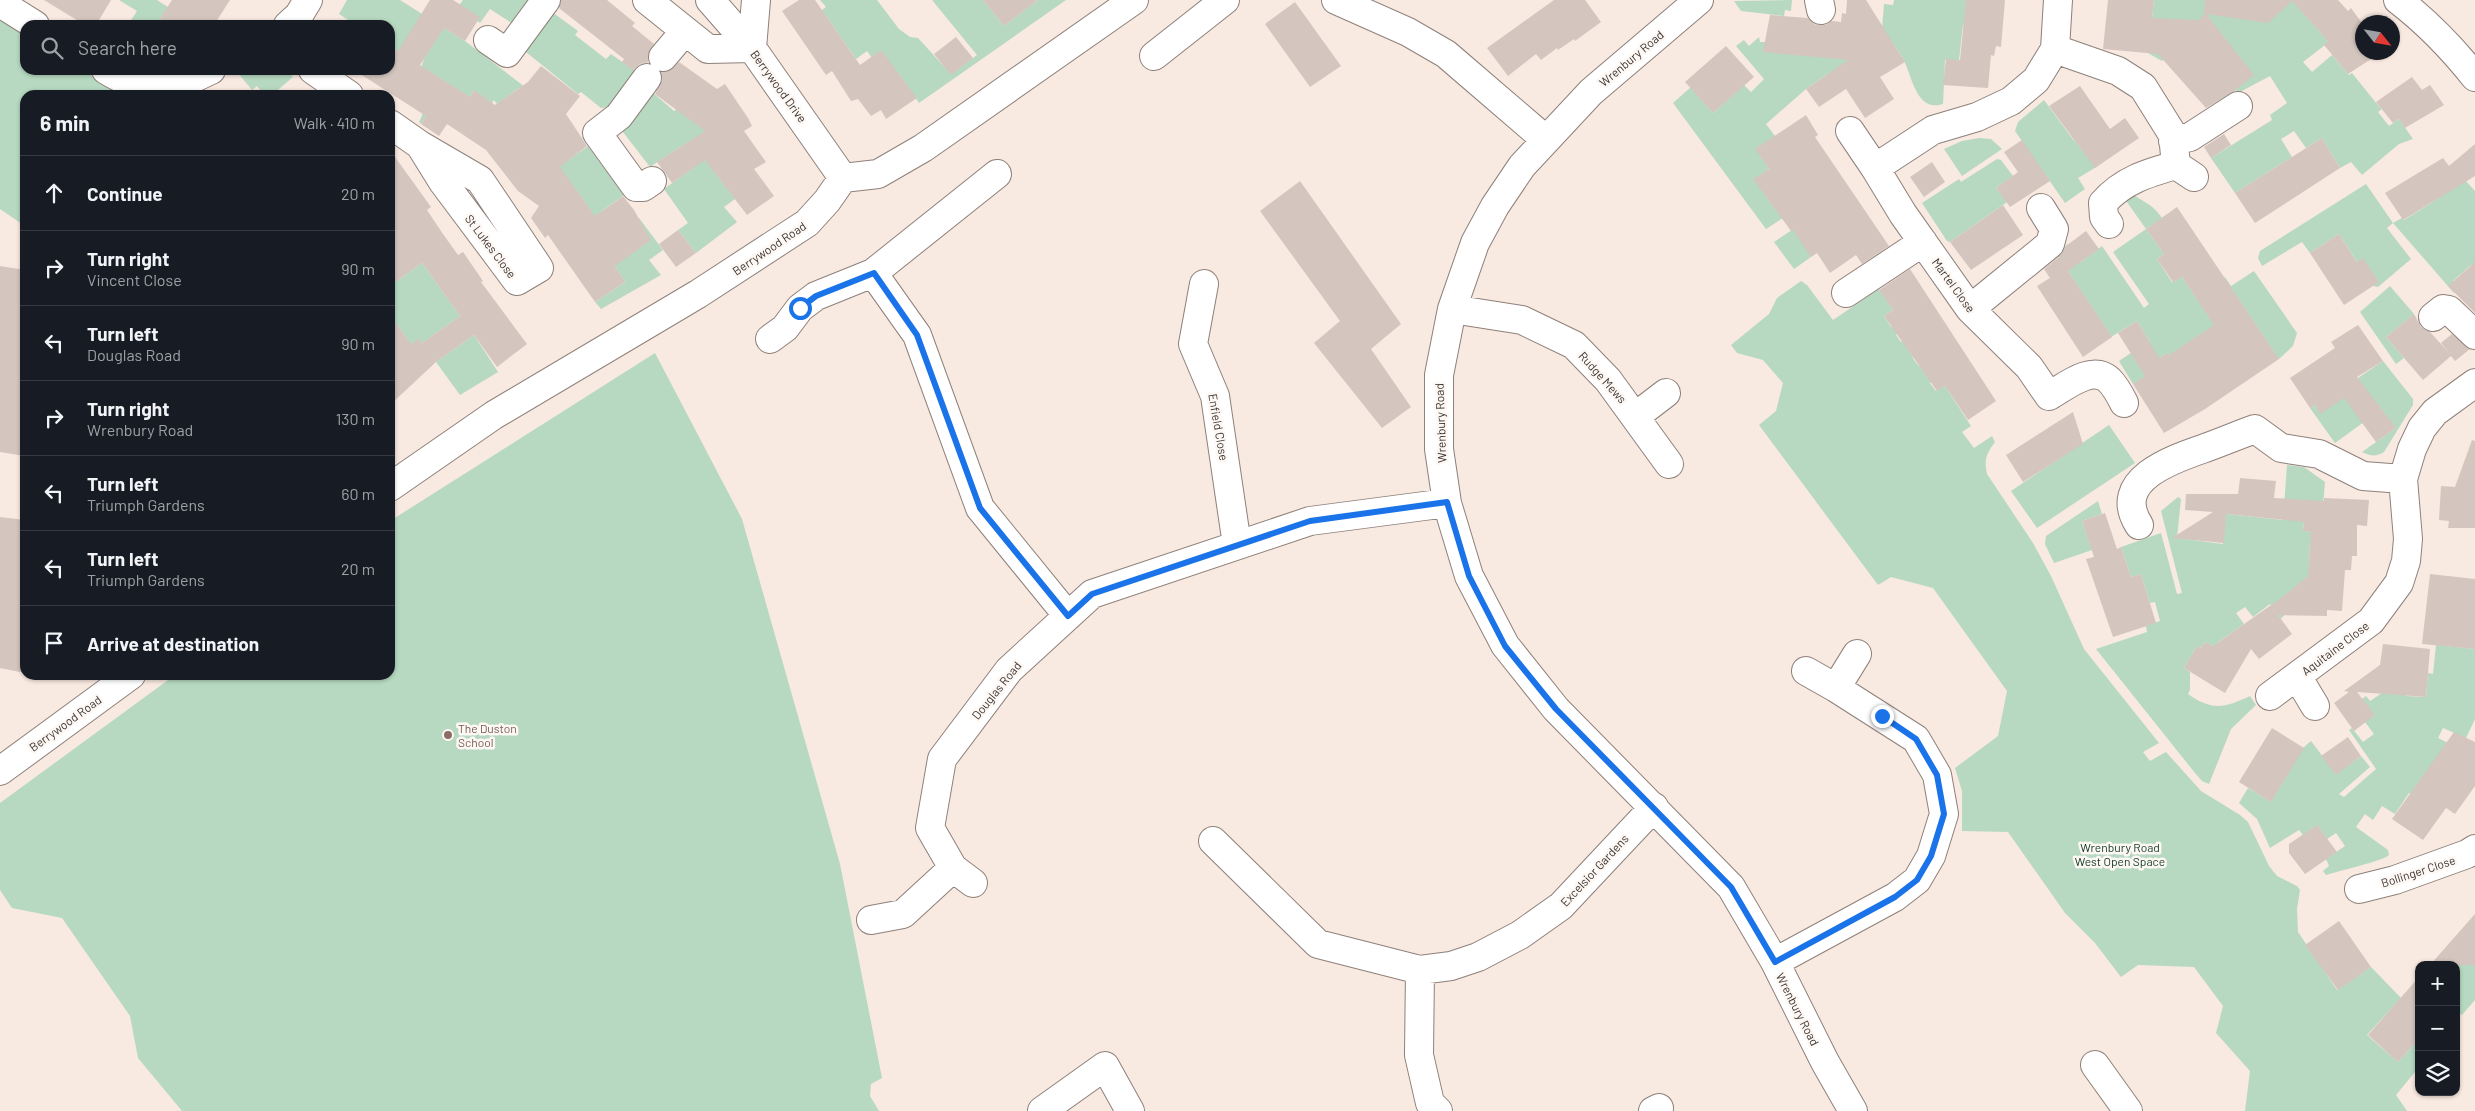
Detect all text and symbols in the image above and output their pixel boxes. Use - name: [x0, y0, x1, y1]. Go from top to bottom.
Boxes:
- north arrow: [2355, 15, 2400, 60]
- search box: [20, 20, 395, 75]
- street label: Wrenbury Road: [1596, 27, 1666, 89]
- icon: search: [38, 34, 66, 62]
- text: Search here: [78, 36, 177, 59]
- street label: Berrywood Drive: [748, 47, 810, 125]
- text: 6 min: [40, 110, 90, 135]
- text: Walk · 410 m: [294, 113, 375, 132]
- icon: ahead: [40, 179, 68, 207]
- text: Continue: [87, 182, 163, 205]
- text: 20 m: [341, 184, 375, 203]
- street label: St Lukes Close: [463, 211, 519, 281]
- street label: Berrywood Road: [730, 218, 808, 278]
- text: Turn right: [87, 247, 169, 270]
- icon: right: [40, 254, 68, 282]
- street label: Martel Close: [1930, 255, 1978, 315]
- text: 90 m: [341, 259, 375, 278]
- text: Vincent Close: [87, 270, 182, 289]
- route start: [789, 297, 812, 320]
- text: Turn left: [87, 322, 158, 345]
- icon: left: [40, 329, 68, 357]
- text: 90 m: [341, 334, 375, 353]
- text: Douglas Road: [87, 345, 181, 364]
- street label: Rudge Mews: [1576, 348, 1630, 406]
- street label: Wrenbury Road: [1432, 383, 1448, 463]
- street label: Enfield Close: [1206, 392, 1232, 462]
- text: Turn right: [87, 397, 169, 420]
- icon: right: [40, 404, 68, 432]
- text: 130 m: [336, 409, 375, 428]
- text: Wrenbury Road: [87, 420, 193, 439]
- text: Turn left: [87, 472, 158, 495]
- icon: left: [40, 479, 68, 507]
- text: 60 m: [341, 484, 375, 503]
- text: Triumph Gardens: [87, 495, 205, 514]
- text: Turn left: [87, 547, 158, 570]
- icon: left: [40, 554, 68, 582]
- text: 20 m: [341, 559, 375, 578]
- text: Triumph Gardens: [87, 570, 205, 589]
- street label: Aquitaine Close: [2299, 618, 2371, 678]
- icon: arrive: [40, 629, 68, 657]
- text: Arrive at destination: [87, 632, 259, 655]
- street label: Douglas Road: [968, 658, 1024, 722]
- street label: Berrywood Road: [26, 692, 104, 754]
- route end: [1871, 705, 1894, 728]
- place label: The Duston School: [458, 721, 517, 749]
- marker: The Duston School: [442, 729, 454, 741]
- street label: Excelsior Gardens: [1557, 831, 1631, 909]
- park label: Wrenbury Road West Open Space: [2075, 840, 2165, 868]
- street label: Bollinger Close: [2379, 852, 2457, 890]
- map controls: [2415, 961, 2460, 1096]
- button: +: [2415, 961, 2460, 1006]
- street label: Wrenbury Road: [1774, 970, 1822, 1048]
- button: −: [2415, 1006, 2460, 1051]
- button: layers: [2415, 1051, 2460, 1096]

